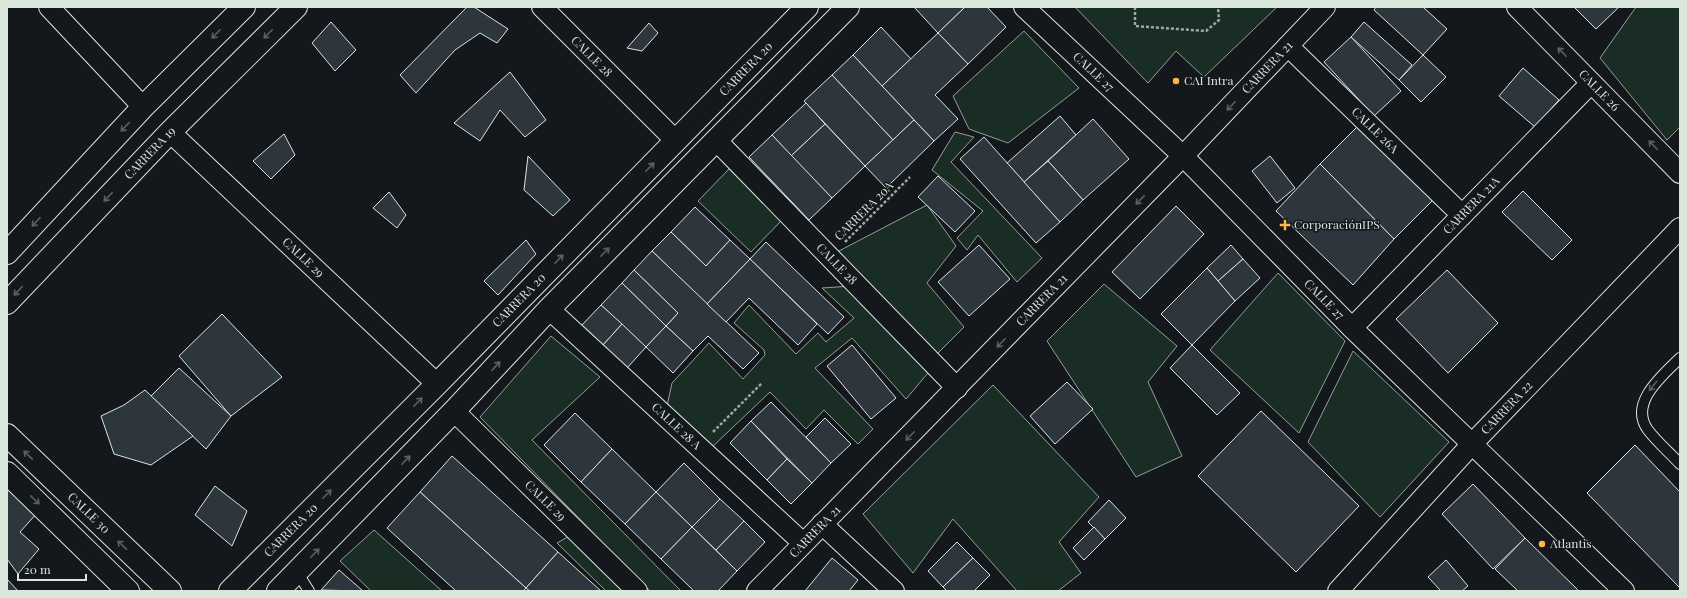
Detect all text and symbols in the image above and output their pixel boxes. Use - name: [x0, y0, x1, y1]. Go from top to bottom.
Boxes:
- one-way arrow: [211, 30, 221, 39]
- one-way arrow: [263, 30, 273, 39]
- street label: CALLE 28: [568, 32, 616, 80]
- street label: CARRERA 21: [1238, 37, 1296, 97]
- street label: CARRERA 20: [715, 38, 776, 99]
- one-way arrow: [1557, 47, 1567, 57]
- street label: CALLE 27: [1070, 48, 1118, 94]
- street label: CALLE 26: [1576, 66, 1624, 114]
- place label: CAI Intra: [1184, 72, 1233, 88]
- marker: CAI Intra: [1171, 76, 1181, 86]
- one-way arrow: [1226, 101, 1235, 111]
- street label: CALLE 26A: [1349, 103, 1403, 156]
- street label: CARRERA 19: [120, 122, 178, 182]
- one-way arrow: [120, 122, 129, 132]
- one-way arrow: [1648, 140, 1658, 150]
- one-way arrow: [645, 162, 654, 172]
- street label: CARRERA 21A: [1439, 172, 1503, 237]
- street label: CARRERA 20A: [830, 177, 897, 243]
- one-way arrow: [103, 192, 113, 202]
- one-way arrow: [1136, 195, 1145, 205]
- place label: CorporaciónIPS: [1294, 216, 1380, 232]
- one-way arrow: [31, 217, 41, 227]
- marker: CorporaciónIPS: [1279, 219, 1291, 231]
- street label: CALLE 29: [279, 233, 328, 281]
- street label: CALLE 28: [813, 239, 861, 288]
- one-way arrow: [600, 247, 610, 257]
- one-way arrow: [554, 254, 563, 264]
- street label: CARRERA 20: [488, 269, 549, 330]
- street label: CARRERA 21: [1012, 270, 1071, 329]
- street label: CALLE 27: [1301, 275, 1348, 323]
- one-way arrow: [14, 286, 23, 296]
- one-way arrow: [996, 338, 1006, 348]
- one-way arrow: [491, 361, 500, 371]
- street label: CARRERA 22: [1477, 377, 1536, 437]
- one-way arrow: [1649, 381, 1658, 392]
- one-way arrow: [414, 397, 423, 407]
- street label: CALLE 28 A: [649, 399, 706, 453]
- one-way arrow: [905, 431, 915, 441]
- one-way arrow: [23, 450, 33, 460]
- one-way arrow: [401, 455, 411, 465]
- street label: CALLE 29: [522, 476, 570, 524]
- street label: CALLE 30: [65, 488, 114, 536]
- one-way arrow: [322, 489, 331, 499]
- one-way arrow: [30, 495, 40, 505]
- street label: CARRERA 20: [260, 499, 320, 560]
- street label: CARRERA 21: [785, 501, 844, 561]
- place label: Atlantis: [1549, 535, 1592, 551]
- marker: Atlantis: [1537, 539, 1547, 549]
- one-way arrow: [117, 540, 127, 550]
- one-way arrow: [310, 548, 320, 558]
- scale bar: [18, 556, 86, 582]
- text: 20 m: [24, 561, 51, 577]

